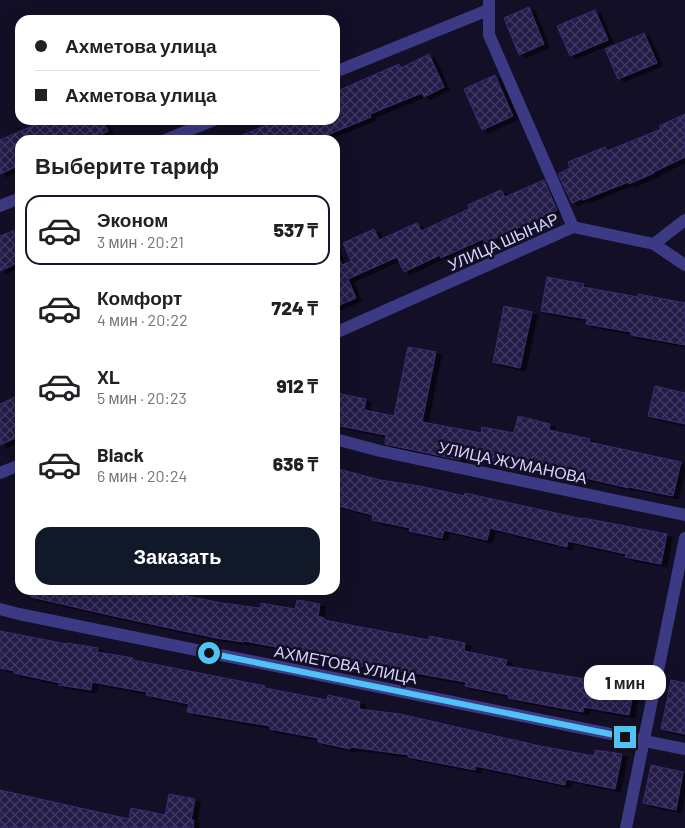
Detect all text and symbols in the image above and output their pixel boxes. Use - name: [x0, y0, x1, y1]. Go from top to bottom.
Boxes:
- text: Ахметова улица: [65, 34, 217, 57]
- text: Ахметова улица: [65, 83, 217, 106]
- text: Выберите тариф: [35, 152, 219, 178]
- icon: car: [37, 208, 82, 253]
- text: Эконом: [97, 208, 168, 231]
- street label: УЛИЦА ШЫНАР: [445, 208, 561, 274]
- text: 537 ₸: [273, 218, 318, 241]
- text: 3 мин · 20:21: [97, 232, 184, 251]
- icon: car: [37, 286, 82, 331]
- text: Комфорт: [97, 286, 182, 309]
- text: 724 ₸: [272, 296, 318, 319]
- text: 4 мин · 20:22: [97, 310, 188, 329]
- icon: car: [37, 364, 82, 409]
- text: XL: [97, 365, 120, 388]
- text: 912 ₸: [277, 374, 318, 397]
- text: 5 мин · 20:23: [97, 388, 187, 407]
- street label: УЛИЦА ЖУМАНОВА: [437, 437, 589, 487]
- icon: car: [37, 442, 82, 487]
- text: Black: [97, 443, 144, 466]
- text: 636 ₸: [273, 452, 318, 475]
- text: 6 мин · 20:24: [97, 466, 187, 485]
- button: Заказать: [35, 527, 320, 585]
- street label: АХМЕТОВА УЛИЦА: [273, 641, 419, 687]
- route start: [198, 642, 220, 664]
- callout: 1 мин: [584, 664, 666, 700]
- text: 1 мин: [605, 673, 645, 692]
- route end: [614, 726, 636, 748]

